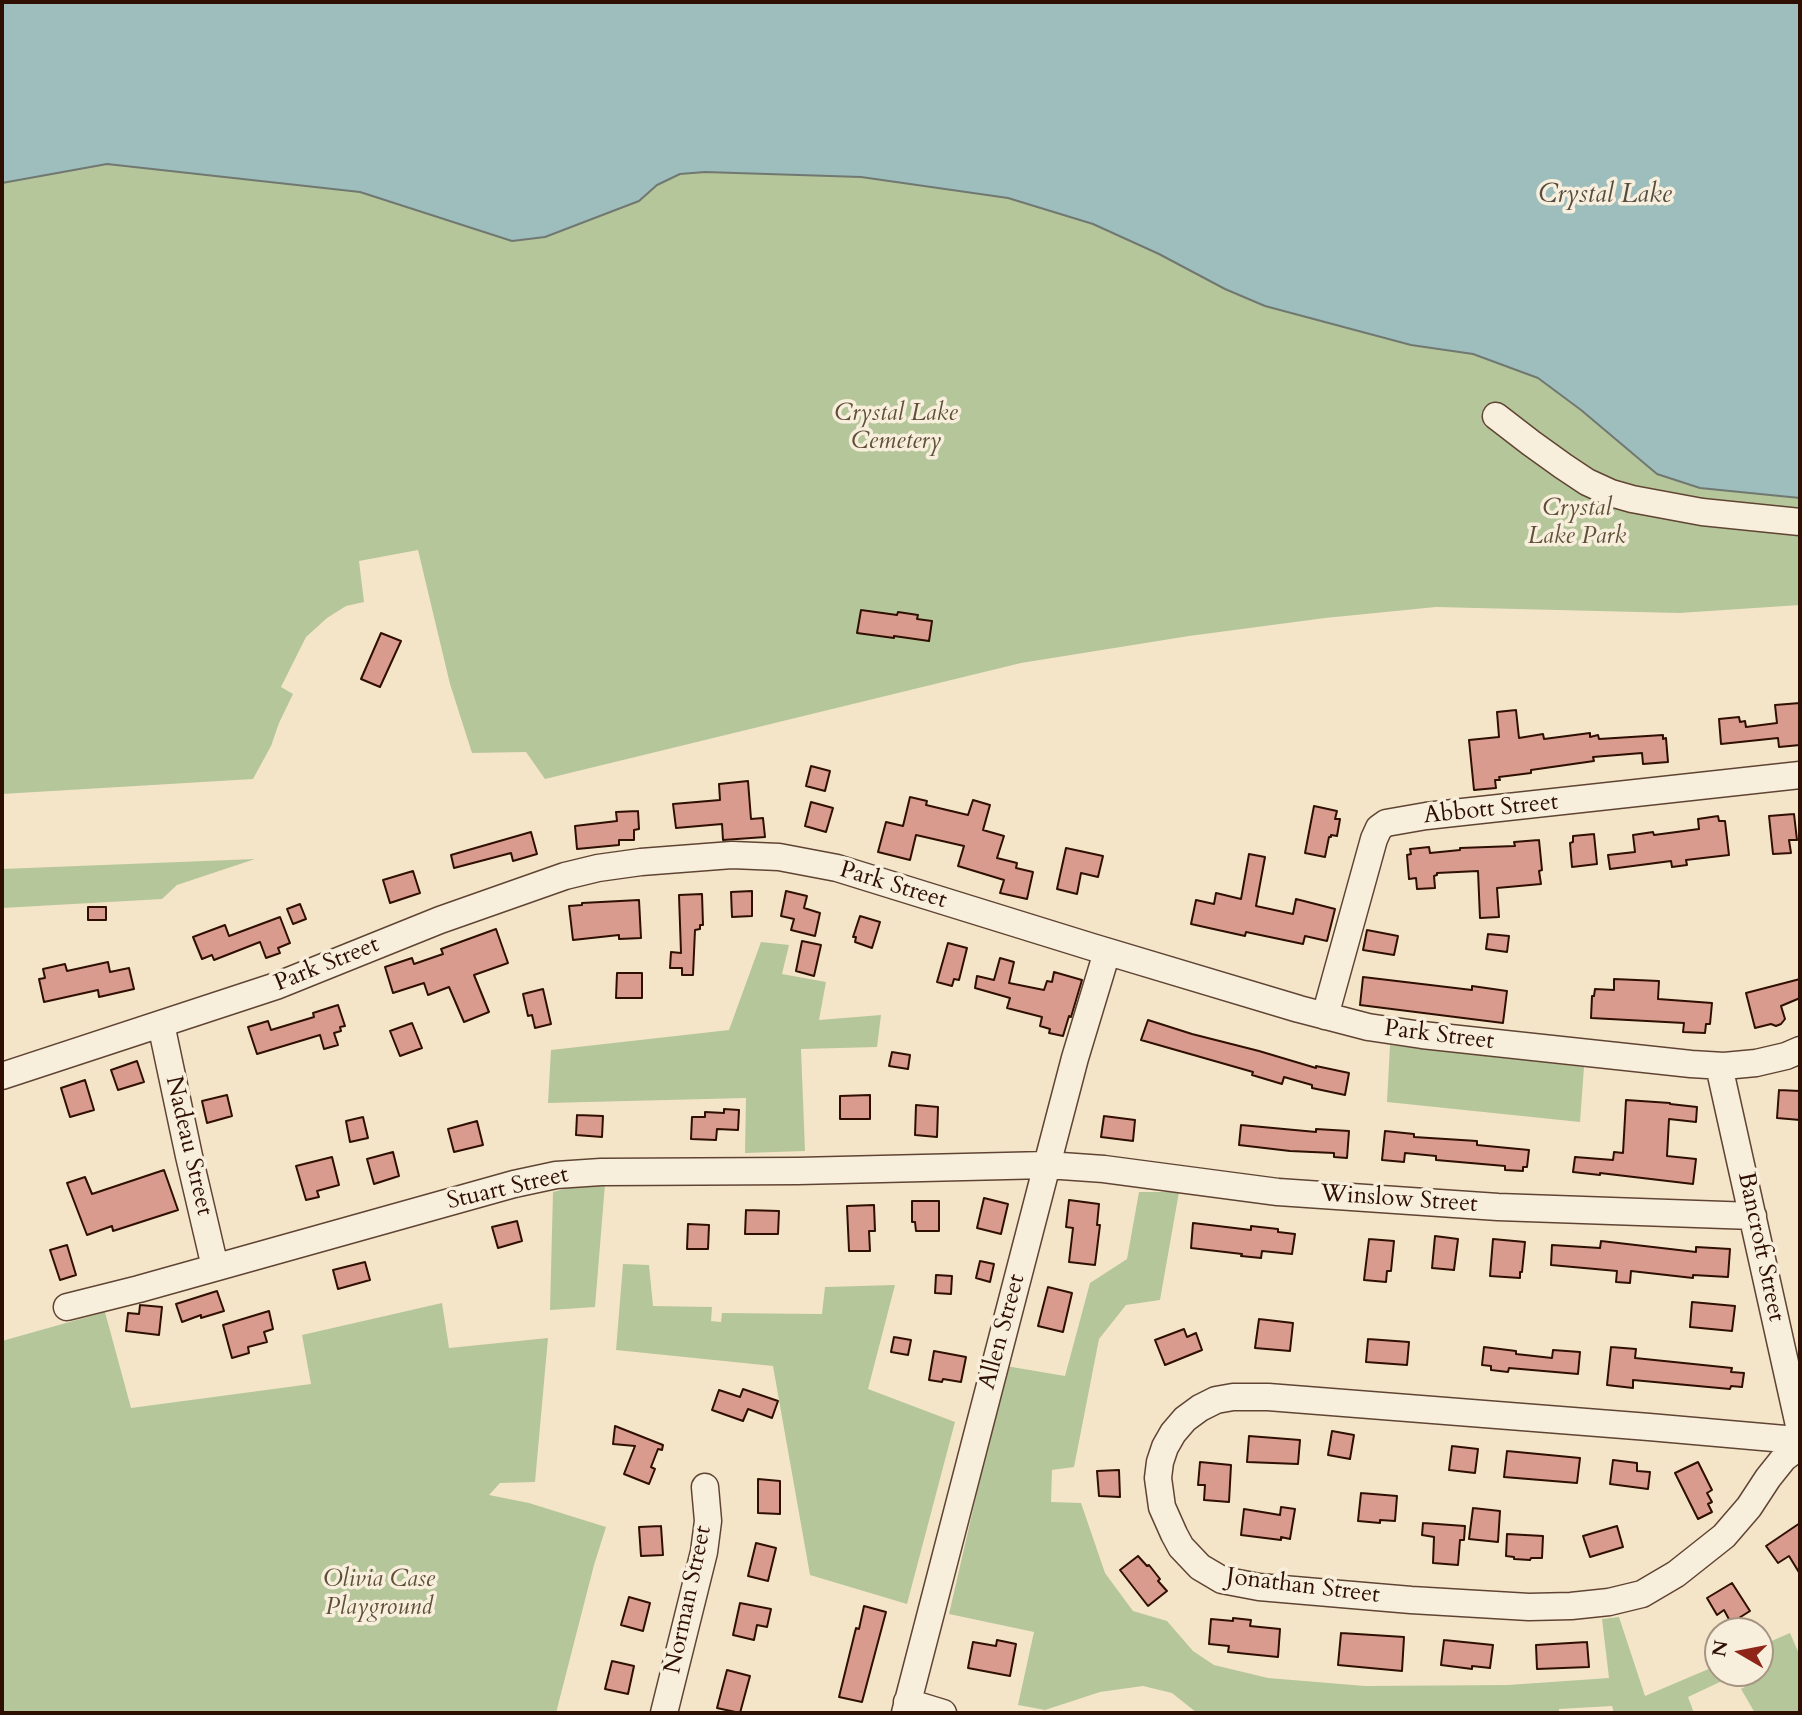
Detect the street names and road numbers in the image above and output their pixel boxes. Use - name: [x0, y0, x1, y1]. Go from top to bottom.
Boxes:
- street label: Abbott Street: [1422, 789, 1560, 831]
- street label: Park Street: [836, 856, 950, 916]
- street label: Park Street: [270, 931, 384, 999]
- street label: Park Street: [1382, 1015, 1496, 1057]
- street label: Nadeau Street: [158, 1073, 218, 1219]
- street label: Stuart Street: [445, 1161, 571, 1217]
- street label: Bancroft Street: [1730, 1170, 1790, 1324]
- street label: Winslow Street: [1319, 1180, 1479, 1220]
- street label: Allen Street: [974, 1271, 1032, 1393]
- street label: Norman Street: [659, 1523, 719, 1677]
- street label: Jonathan Street: [1225, 1563, 1381, 1611]

